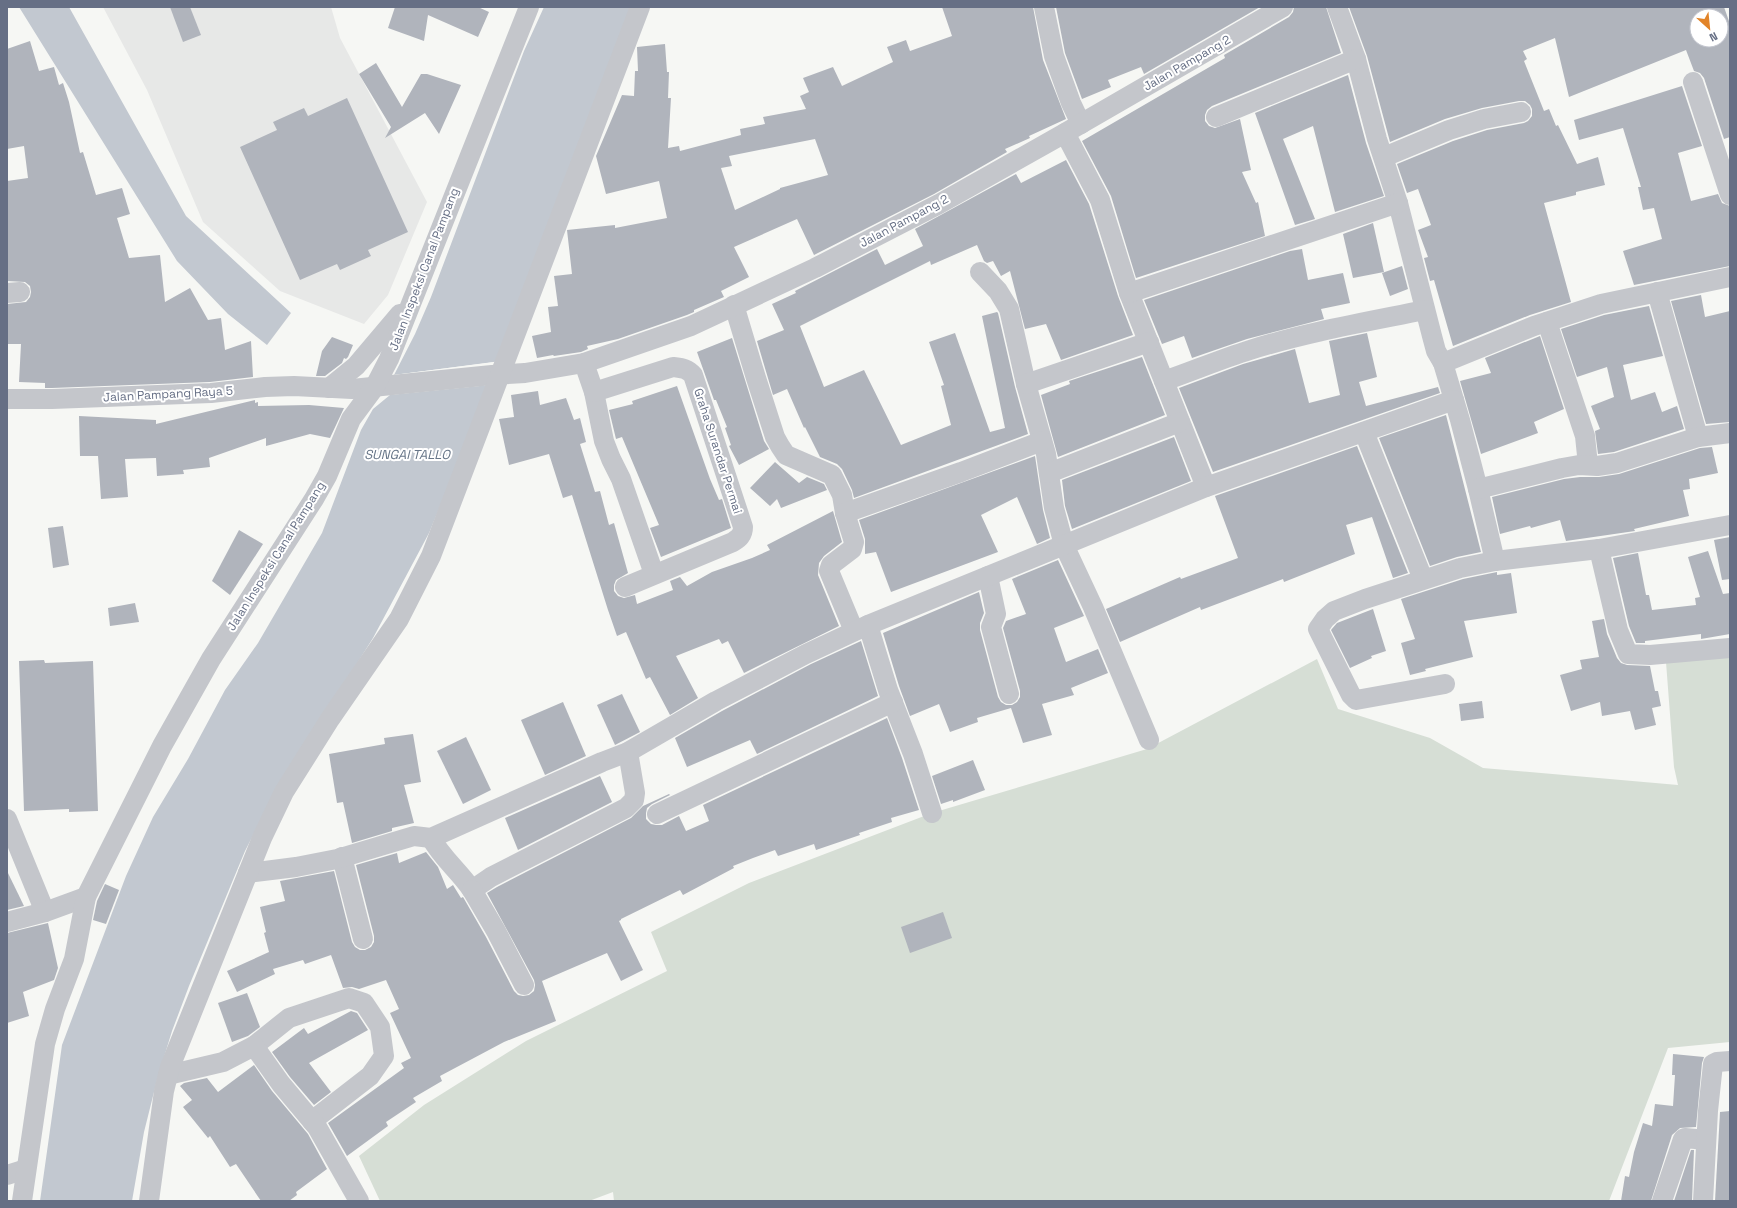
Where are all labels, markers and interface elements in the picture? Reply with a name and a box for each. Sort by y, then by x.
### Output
north arrow [1689,8,1729,48]
text: N [1707,29,1720,45]
street label: Jalan Pampang 2 [1140,31,1234,95]
street label: Jalan Inspeksi Canal Pampang [386,185,462,353]
street label: Jalan Pampang 2 [857,191,951,251]
street label: Jalan Pampang Raya 5 [103,383,233,405]
street label: Graha Surandar Permai [690,386,746,516]
water label: SUNGAI TALLO [364,446,451,463]
street label: Jalan Inspeksi Canal Pampang [223,478,329,634]

